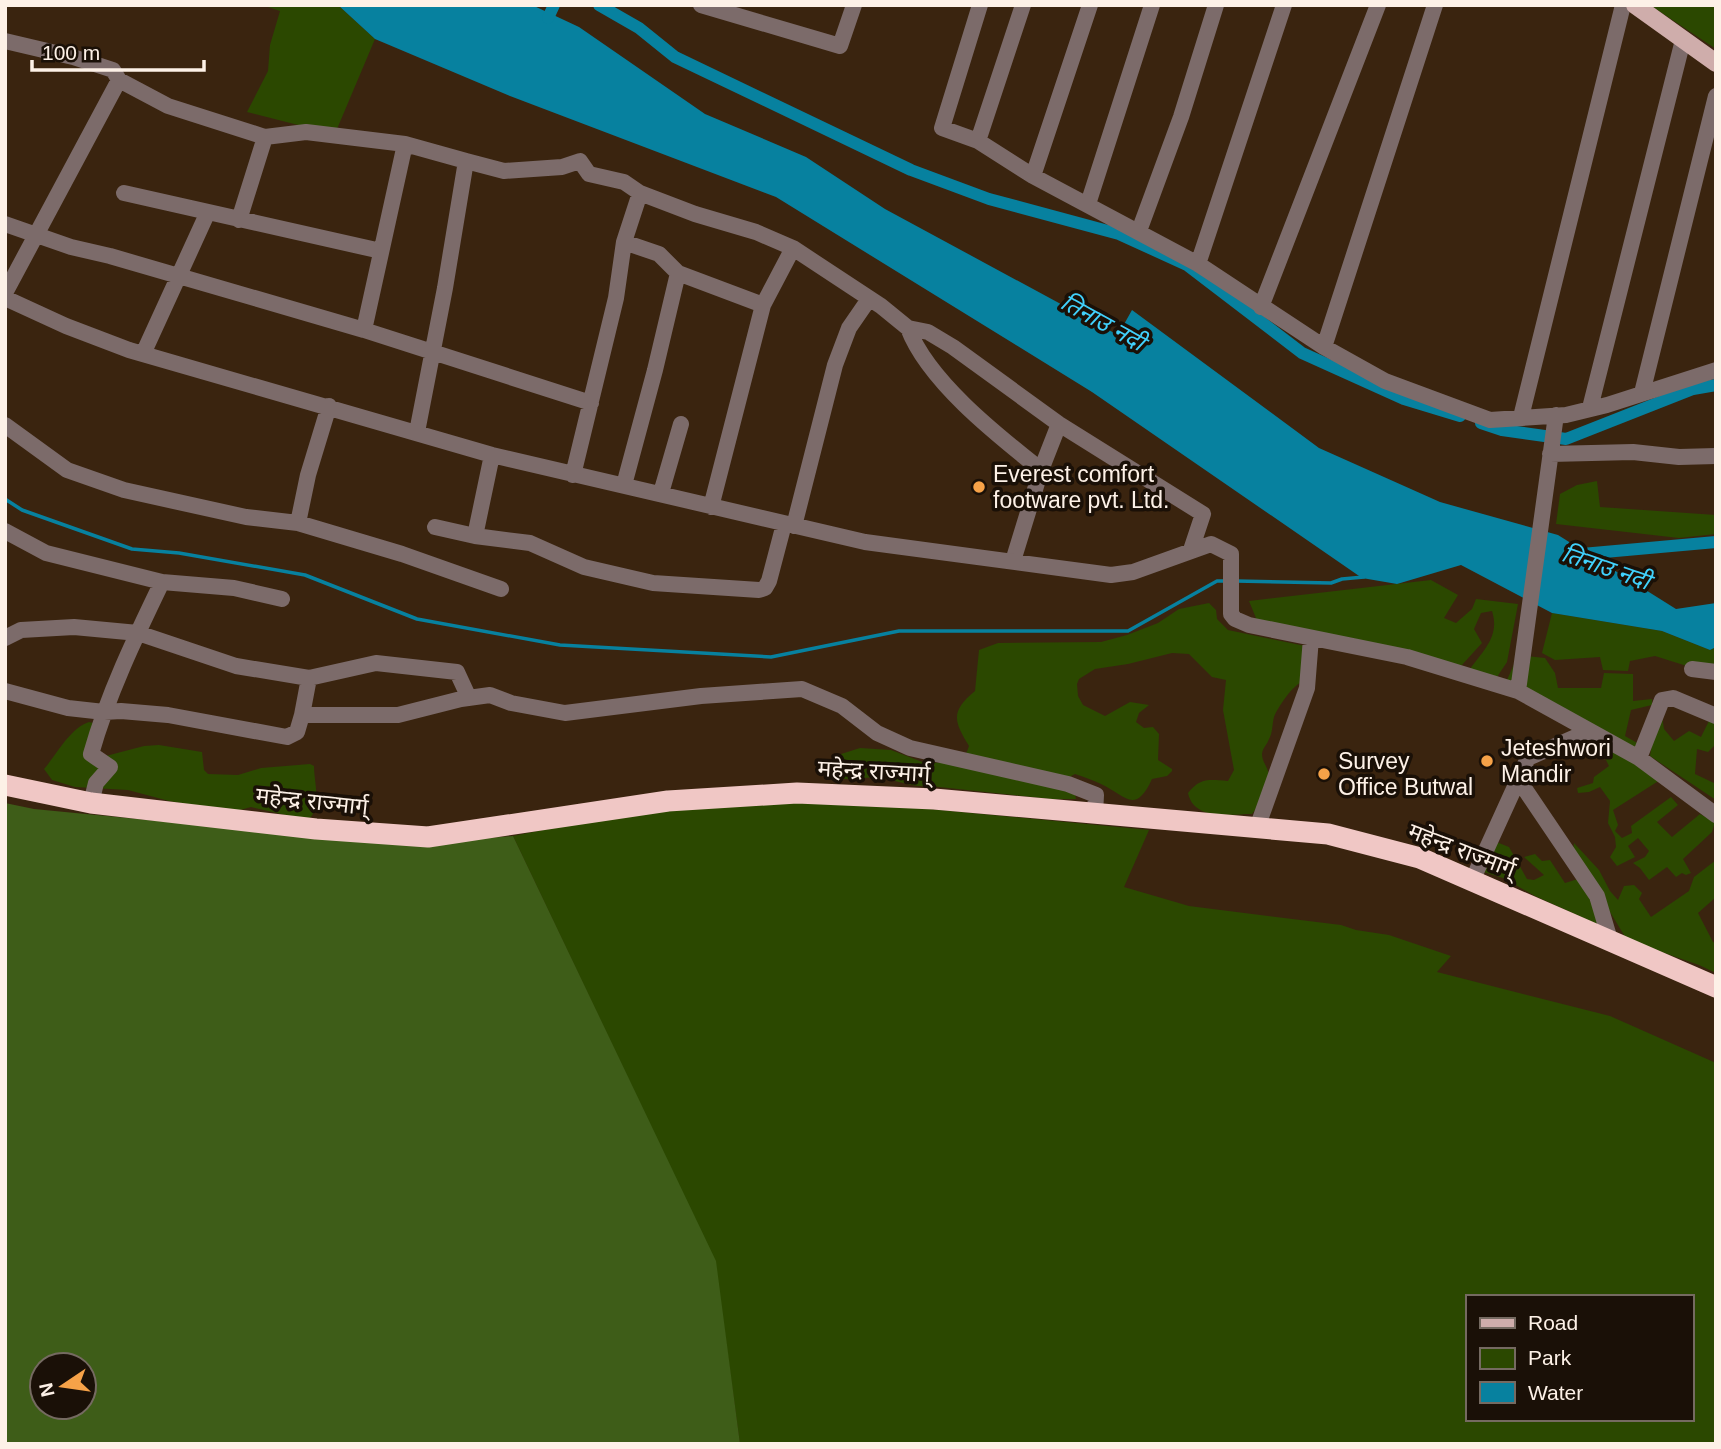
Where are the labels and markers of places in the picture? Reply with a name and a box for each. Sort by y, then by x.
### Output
place label: Everest comfort footware pvt. Ltd. [993,461,1169,513]
marker: Everest comfort footware pvt. Ltd. [971,479,987,495]
place label: Jeteshwori Mandir [1501,735,1611,787]
place label: Survey Office Butwal [1338,748,1473,800]
marker: Jeteshwori Mandir [1479,753,1495,769]
marker: Survey Office Butwal [1316,766,1332,782]

